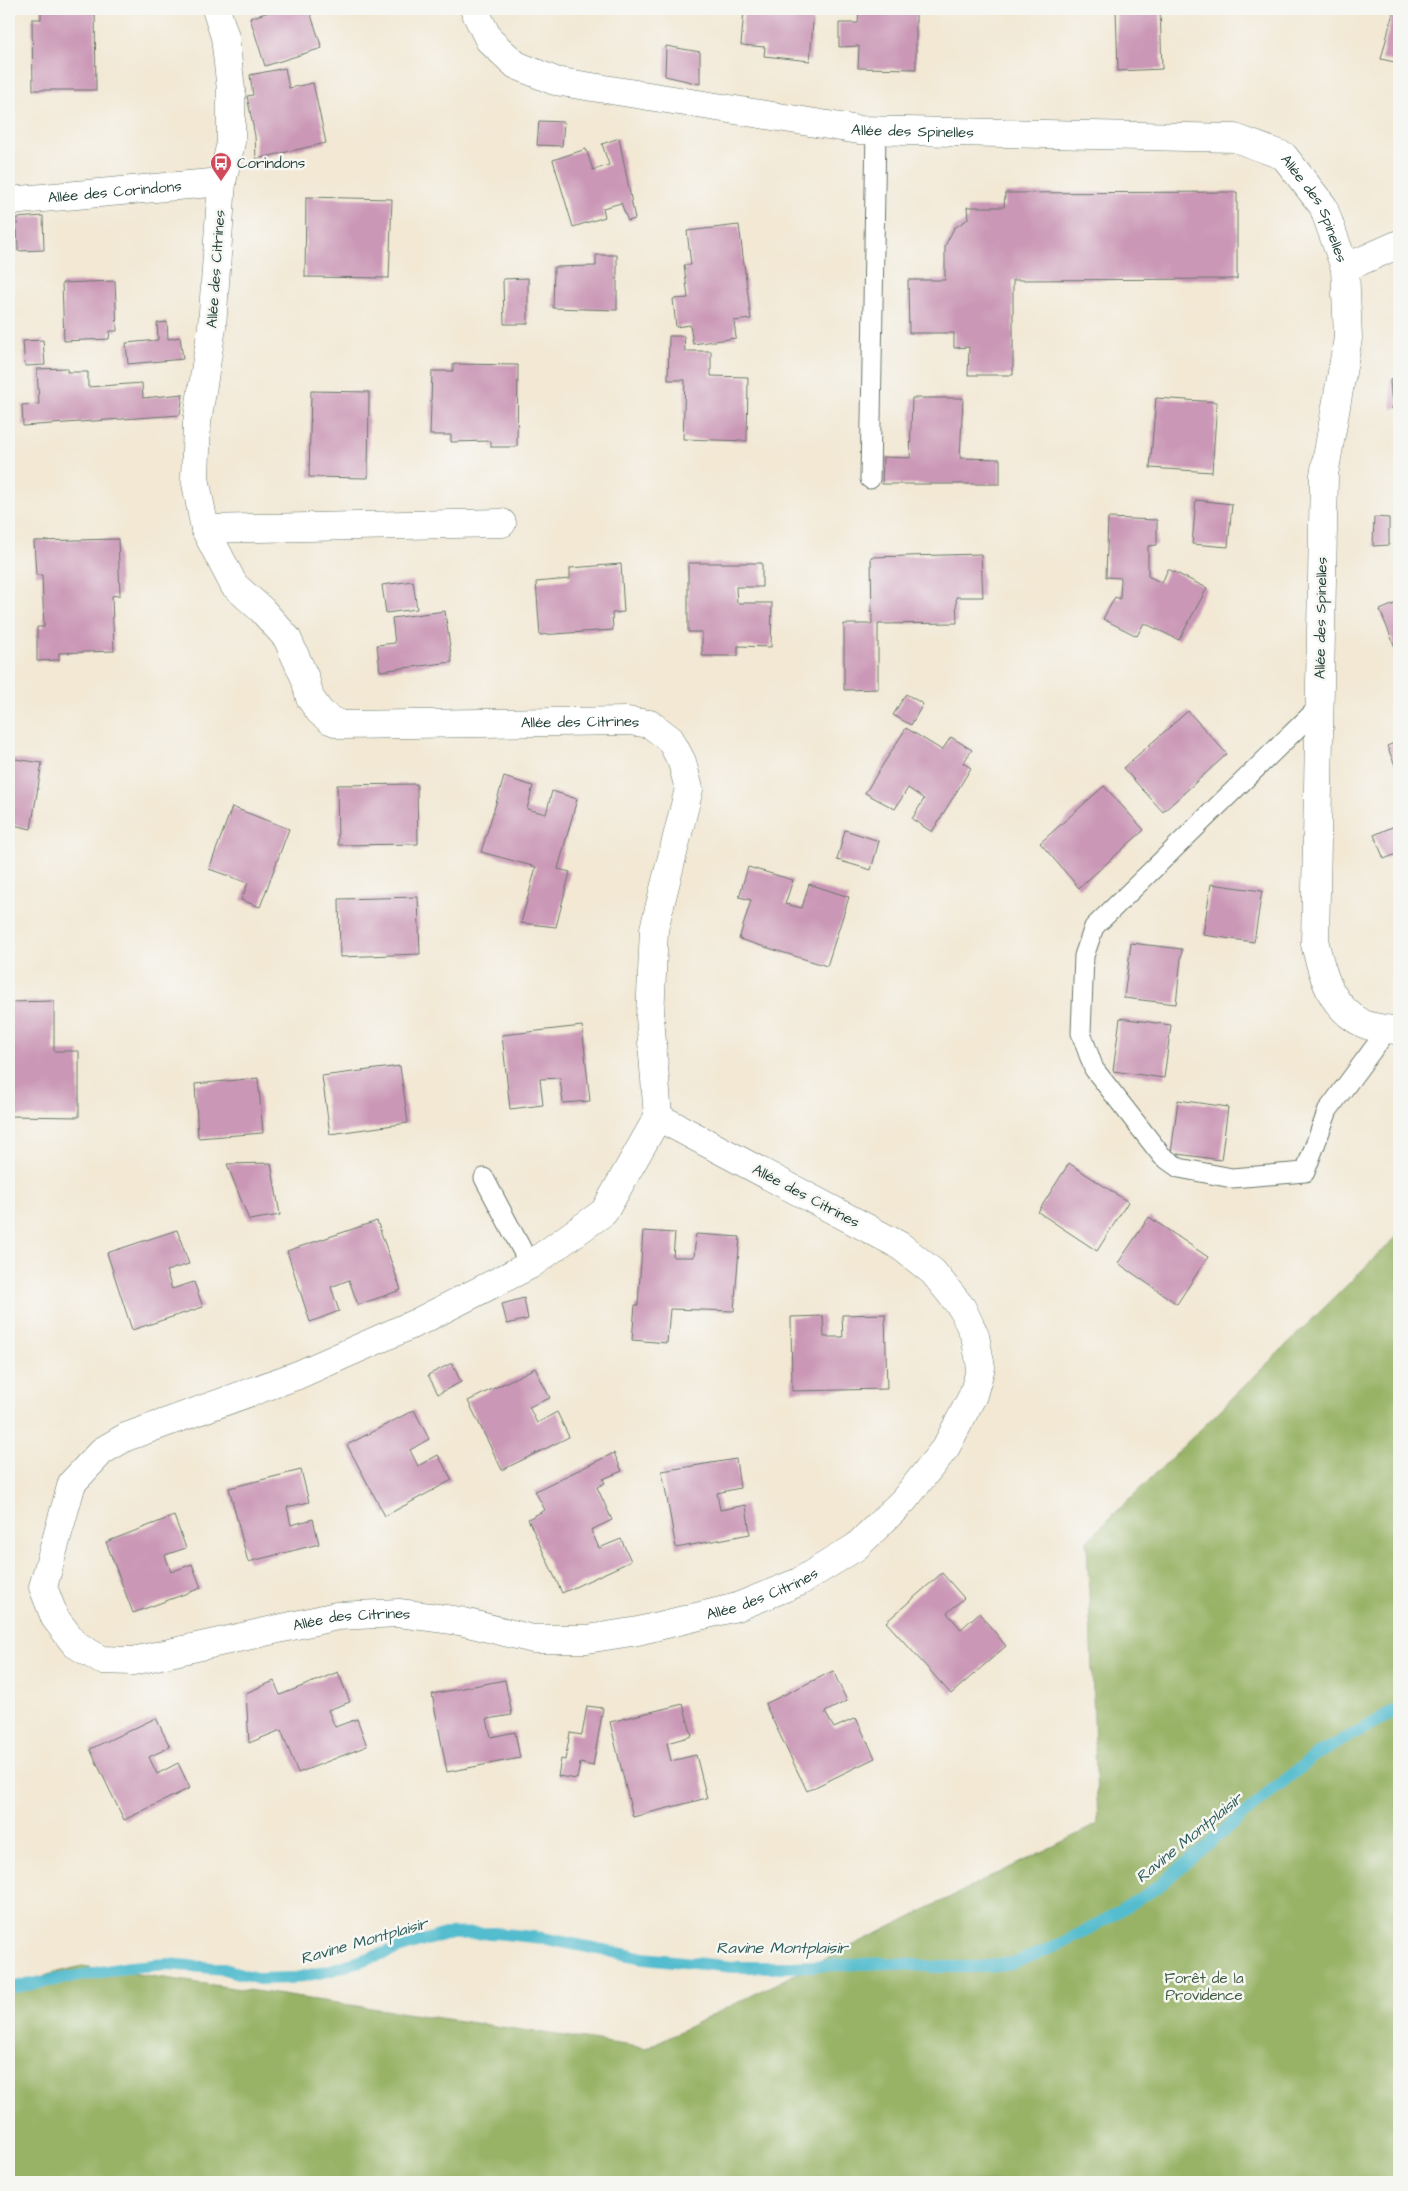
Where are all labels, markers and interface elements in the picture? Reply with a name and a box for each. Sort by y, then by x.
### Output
street label: Allée des Spinelles [850,118,974,143]
street label: Allée des Spinelles [1276,150,1353,266]
bus stop icon: Corindons [209,151,233,182]
place label: Corindons [237,153,306,174]
street label: Allée des Corindons [47,175,183,208]
street label: Allée des Citrines [201,209,231,329]
street label: Allée des Spinelles [1309,556,1333,679]
street label: Allée des Citrines [521,710,641,733]
street label: Allée des Citrines [749,1159,864,1233]
street label: Allée des Citrines [704,1562,822,1625]
street label: Allée des Citrines [291,1602,412,1636]
water label: Ravine Montplaisir [1131,1787,1249,1888]
water label: Ravine Montplaisir [298,1912,432,1970]
water label: Ravine Montplaisir [716,1937,850,1959]
park label: Forêt de la Providence [1164,1968,1244,2006]

